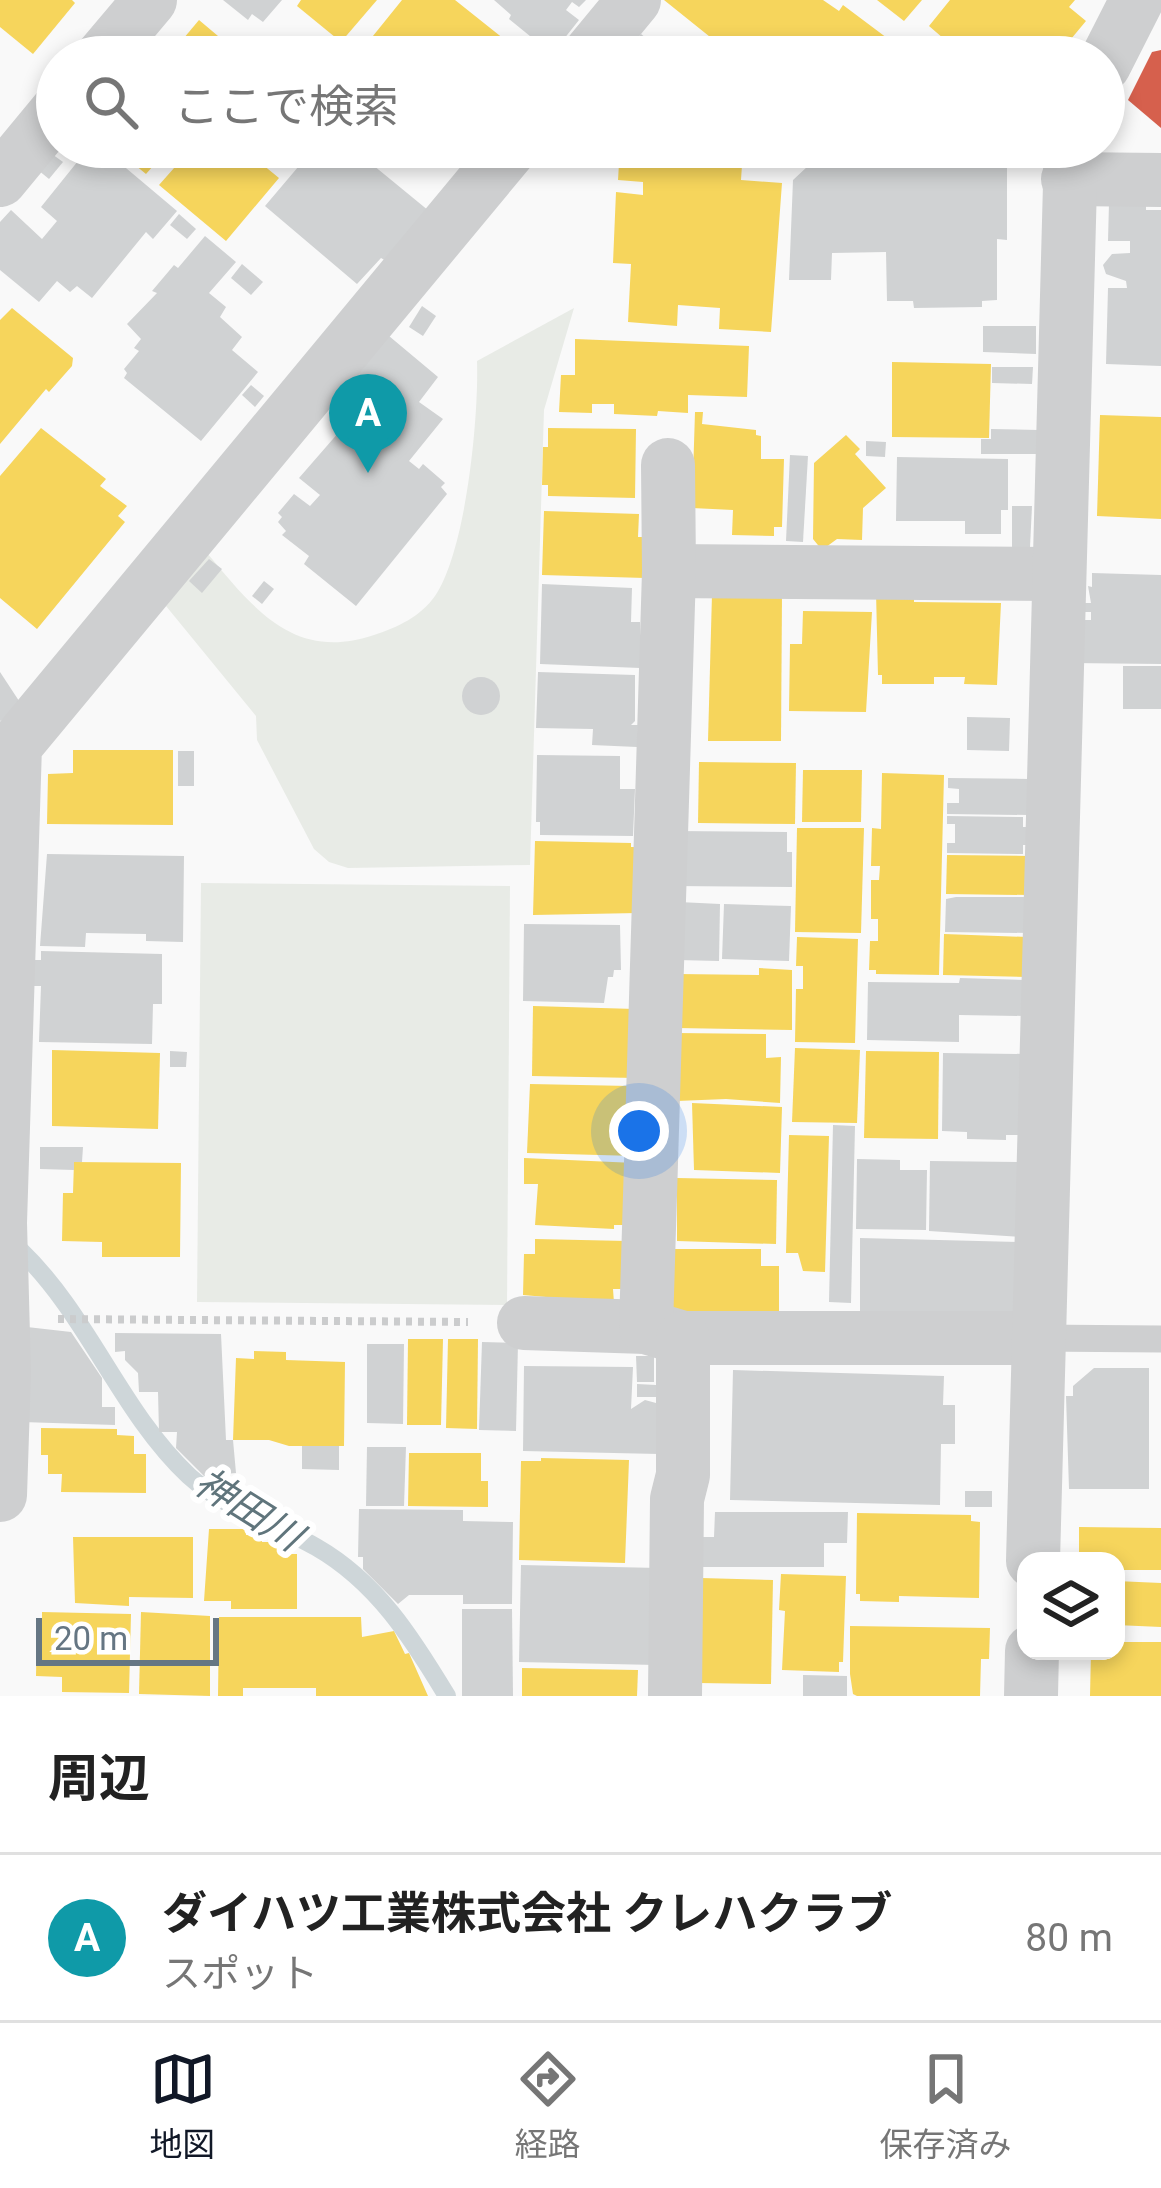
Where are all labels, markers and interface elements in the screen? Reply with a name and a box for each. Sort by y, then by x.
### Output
search box [36,36,1125,168]
icon: search [78,69,144,135]
text: ここで検索 [174,80,399,133]
pin: A [329,374,407,473]
your location [609,1101,669,1161]
water label: 神田川 [187,1459,314,1562]
map controls [1017,1552,1125,1660]
button: layers [1017,1552,1125,1660]
scale bar [36,1612,219,1665]
text: 20 m [54,1619,128,1658]
text: 周辺 [48,1749,150,1808]
text: ダイハツ工業株式会社 クレハクラブ [162,1887,892,1940]
text: A [74,1915,100,1961]
text: 80 m [1025,1915,1113,1961]
text: スポット [162,1951,318,1997]
tab: 地図 [150,2046,216,2166]
tab: 経路 [515,2046,581,2166]
tab: 保存済み [880,2046,1012,2166]

